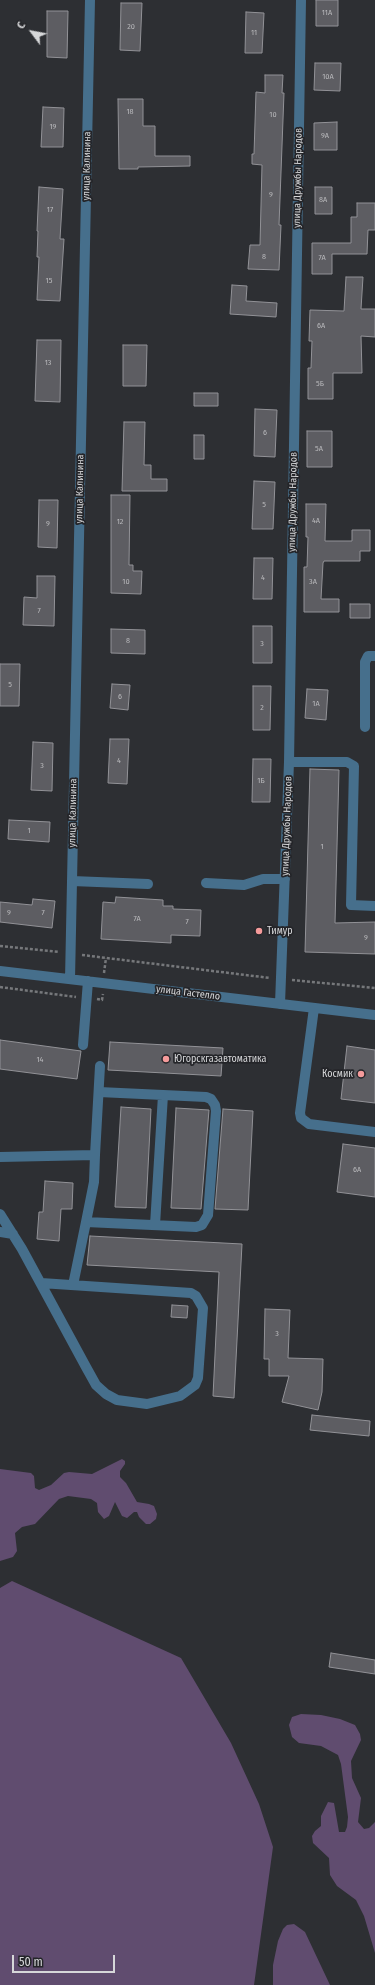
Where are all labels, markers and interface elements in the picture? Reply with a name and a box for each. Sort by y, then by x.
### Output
house number: 11А [322,8,332,18]
north arrow [12,12,52,52]
text: С [14,19,28,31]
house number: 20 [127,22,135,32]
house number: 11 [251,28,257,38]
house number: 10А [322,72,334,82]
house number: 18 [126,107,134,117]
house number: 10 [269,110,277,120]
house number: 19 [49,122,57,132]
street label: улица Дружбы Народов [291,128,305,228]
street label: улица Калинина [80,131,94,201]
house number: 9А [321,131,329,141]
house number: 9 [269,190,273,200]
house number: 8А [319,195,327,205]
house number: 17 [47,205,53,215]
house number: 8 [262,252,266,262]
house number: 7А [318,253,326,263]
house number: 15 [46,276,52,286]
house number: 6А [317,321,325,331]
house number: 13 [45,358,51,368]
house number: 5Б [316,379,324,389]
house number: 6 [263,428,267,438]
house number: 5А [315,444,323,454]
street label: улица Дружбы Народов [286,452,300,552]
street label: улица Калинина [73,454,87,524]
house number: 5 [262,500,266,510]
house number: 4А [312,516,320,526]
house number: 12 [117,517,123,527]
house number: 9 [46,519,50,529]
house number: 4 [261,573,265,583]
house number: 10 [122,577,130,587]
house number: 3А [309,577,317,587]
house number: 7 [37,606,41,616]
house number: 8 [126,636,130,646]
house number: 3 [260,639,264,649]
house number: 5 [8,680,12,690]
house number: 6 [118,692,122,702]
house number: 1А [312,699,320,709]
house number: 2 [260,703,264,713]
house number: 4 [117,756,121,766]
house number: 3 [40,761,44,771]
house number: 1Б [257,776,265,786]
street label: улица Дружбы Народов [279,776,295,876]
street label: улица Калинина [66,778,80,848]
house number: 1 [27,826,31,836]
house number: 1 [320,842,324,852]
house number: 9 [7,908,11,918]
house number: 7 [41,908,45,918]
house number: 7А [133,914,141,924]
house number: 7 [185,917,189,927]
place label: Тимур [267,925,293,937]
marker: Тимур [254,926,264,936]
house number: 9 [364,933,368,943]
street label: улица Гастелло [155,983,221,1003]
place label: Югорскгазавтоматика [174,1053,267,1065]
marker: Югорскгазавтоматика [161,1054,171,1064]
house number: 14 [37,1055,43,1065]
place label: Космик [322,1068,353,1080]
marker: Космик [356,1069,366,1079]
house number: 6А [353,1165,361,1175]
house number: 3 [275,1329,279,1339]
scale bar [14,1947,117,1973]
text: 50 m [19,1955,43,1969]

